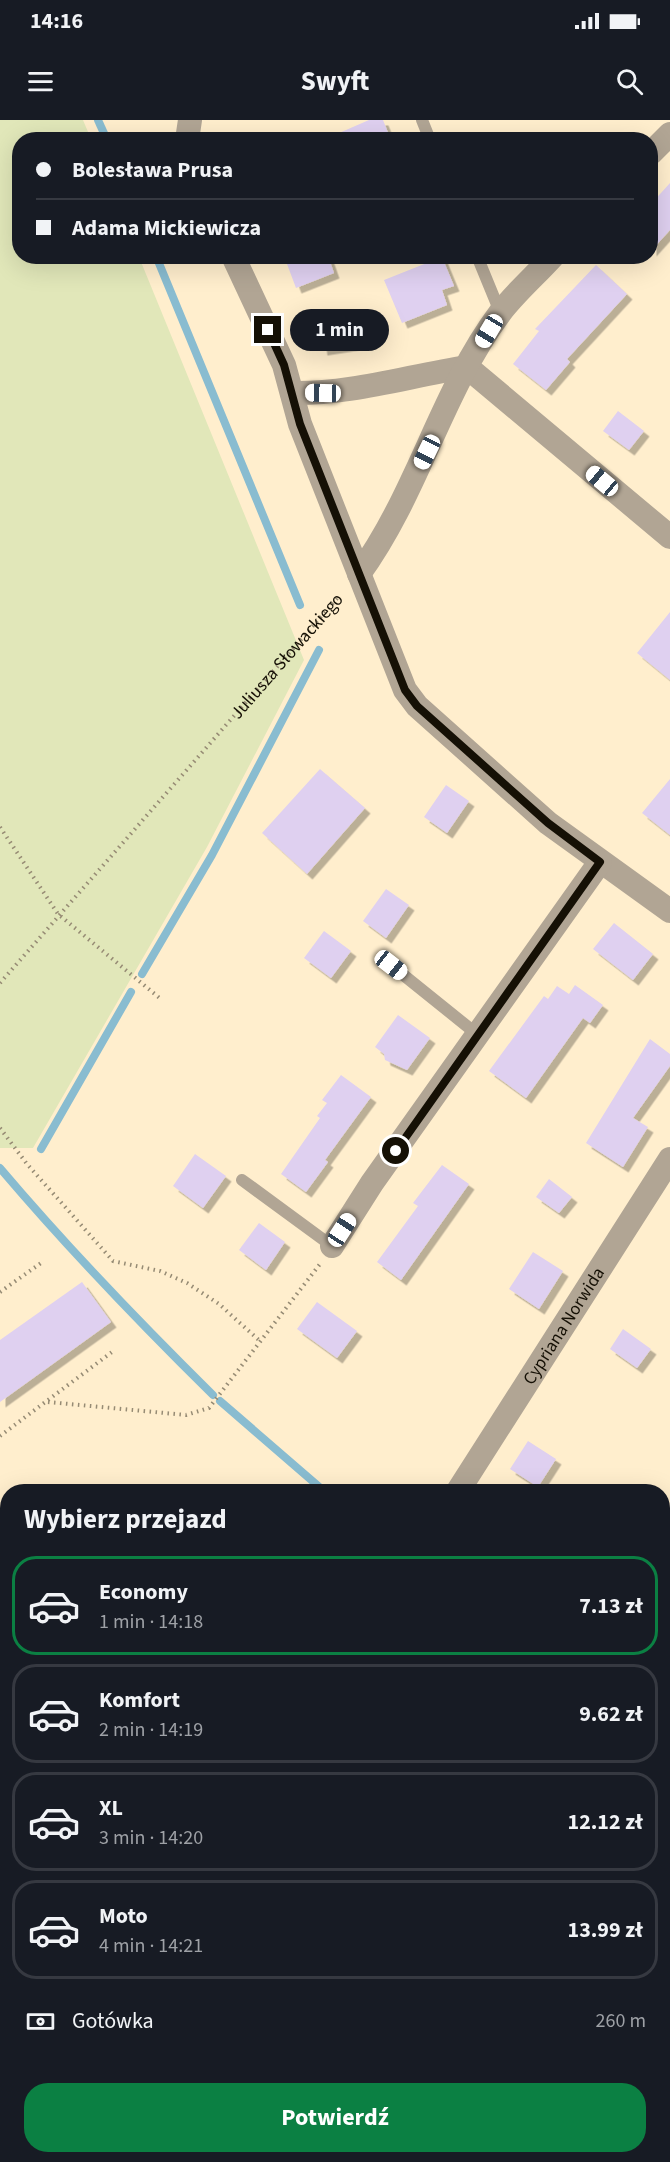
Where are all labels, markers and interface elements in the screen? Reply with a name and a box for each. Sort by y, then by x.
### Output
text: 14:16 [30,5,83,37]
text: Swyft [301,62,369,101]
icon: menu [24,65,57,98]
icon: search [613,65,646,98]
text: Bolesława Prusa [72,154,233,186]
text: Adama Mickiewicza [72,212,261,244]
callout: 1 min [289,309,388,351]
car [472,311,506,351]
route end [254,316,281,343]
text: 1 min [315,316,364,344]
car [305,384,341,402]
car [411,432,443,472]
car [582,463,622,499]
street label: Juliusza Słowackiego [224,587,349,724]
car [371,947,411,983]
route start [382,1137,409,1164]
car [325,1210,359,1250]
street label: Cypriana Norwida [517,1262,610,1390]
text: Wybierz przejazd [24,1500,227,1539]
text: Economy [99,1576,188,1608]
icon: car [27,1579,81,1633]
text: 7.13 zł [579,1590,643,1622]
text: 1 min · 14:18 [99,1608,203,1636]
text: Komfort [99,1684,180,1716]
icon: car [27,1687,81,1741]
text: 9.62 zł [579,1698,643,1730]
text: 2 min · 14:19 [99,1716,203,1744]
text: XL [99,1792,123,1824]
icon: car [27,1795,81,1849]
text: 12.12 zł [568,1806,643,1838]
text: 3 min · 14:20 [99,1824,203,1852]
text: Moto [99,1900,148,1932]
icon: car [27,1903,81,1957]
text: 13.99 zł [568,1914,643,1946]
text: 4 min · 14:21 [99,1932,203,1960]
icon: cash [24,2005,57,2038]
text: Gotówka [72,2005,154,2037]
text: 260 m [596,2007,646,2035]
button: Potwierdź [24,2083,646,2152]

